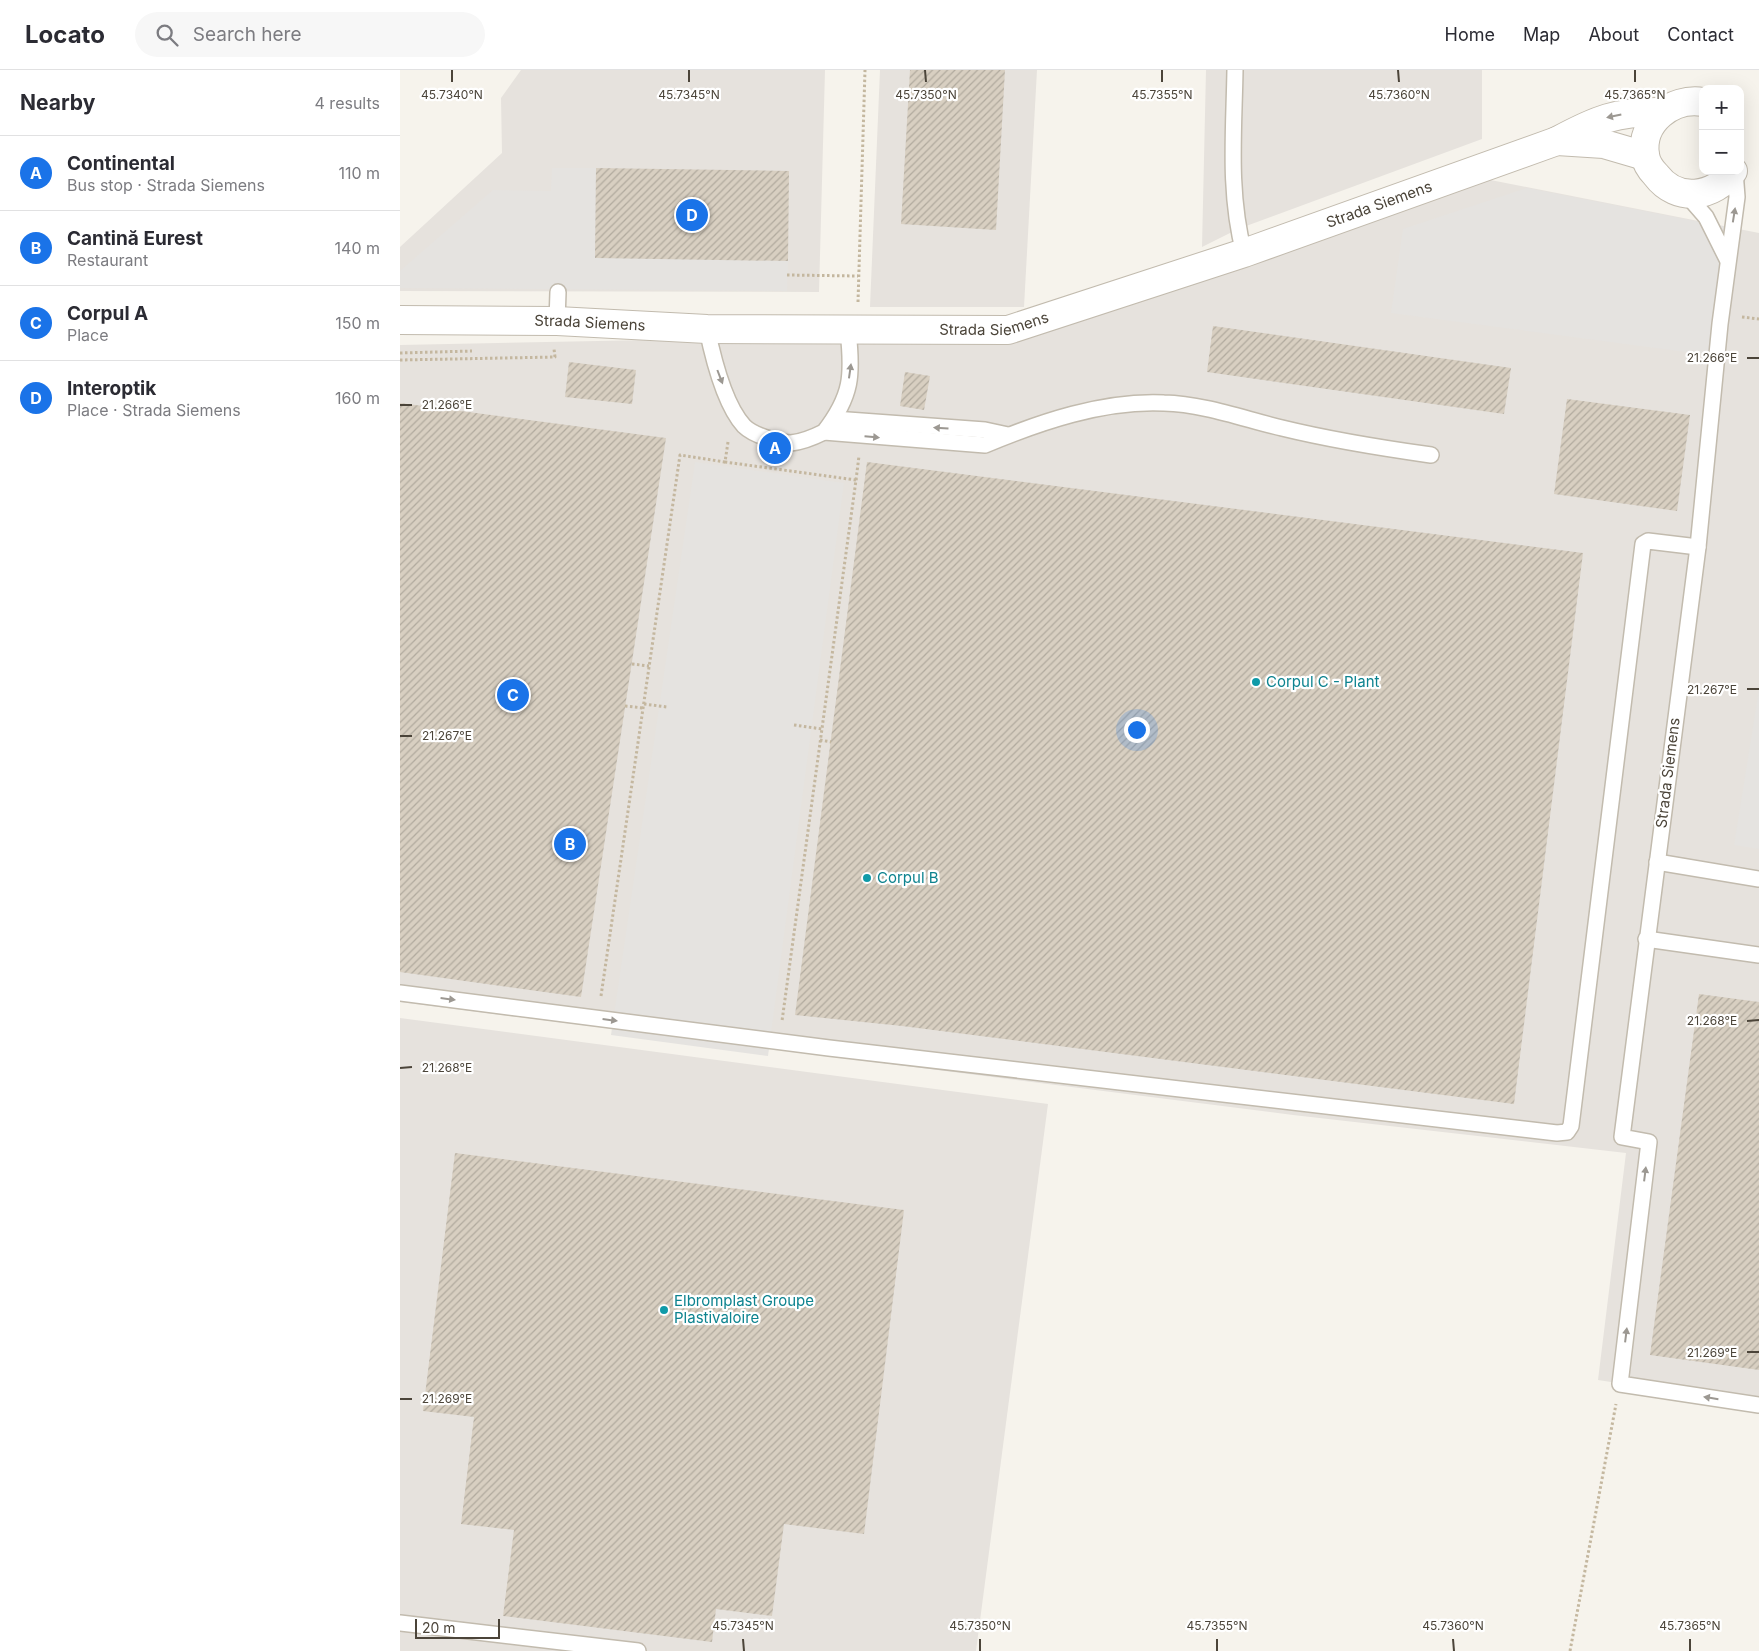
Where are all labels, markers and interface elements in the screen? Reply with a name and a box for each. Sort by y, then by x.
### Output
search box [135,12,485,57]
text: Locato [25,20,105,49]
icon: search [153,21,181,49]
text: Search here [193,23,301,46]
text: Home [1445,24,1495,45]
text: Map [1523,24,1560,45]
text: About [1588,24,1639,45]
text: Contact [1667,24,1734,45]
map controls [1699,85,1744,175]
button: + [1699,85,1744,130]
text: 45.7340°N [421,87,483,102]
text: 45.7345°N [658,87,720,102]
text: 45.7350°N [895,87,957,102]
text: 45.7355°N [1131,87,1193,102]
text: 45.7360°N [1368,87,1430,102]
text: 45.7365°N [1604,87,1666,102]
text: Nearby [20,90,95,115]
text: 4 results [315,93,380,113]
one-way arrow [1605,113,1621,121]
button: − [1699,130,1744,175]
text: Continental [67,152,175,175]
text: A [30,163,42,183]
text: 110 m [338,163,380,183]
text: Bus stop · Strada Siemens [67,175,265,195]
street label: Strada Siemens [1323,176,1435,232]
pin: D [676,196,708,234]
one-way arrow [1730,207,1738,223]
text: Cantină Eurest [67,227,203,250]
text: B [31,238,41,258]
text: 140 m [335,238,380,258]
text: Restaurant [67,250,148,270]
text: Corpul A [67,302,148,325]
street label: Strada Siemens [939,307,1051,339]
street label: Strada Siemens [534,311,646,335]
text: C [30,313,42,333]
text: 150 m [335,313,380,333]
text: Place [67,325,109,345]
text: 21.266°E [1687,350,1737,365]
one-way arrow [847,363,855,379]
one-way arrow [716,369,724,384]
text: Interoptik [67,377,156,400]
text: D [30,388,42,408]
text: 160 m [335,388,380,408]
text: 21.266°E [422,397,472,412]
text: Place · Strada Siemens [67,400,241,420]
one-way arrow [933,423,949,431]
pin: A [759,429,791,467]
one-way arrow [865,433,881,441]
place label: Corpul C - Plant [1266,672,1380,691]
pin: C [497,676,529,714]
marker: Corpul C - Plant [1250,676,1262,688]
text: 21.267°E [1687,682,1737,697]
your location [1124,717,1150,743]
street label: Strada Siemens [1651,717,1684,829]
text: 21.267°E [422,728,472,743]
pin: B [554,825,586,863]
place label: Corpul B [877,868,939,887]
marker: Corpul B [861,872,873,884]
one-way arrow [441,995,457,1003]
text: 21.268°E [1687,1013,1737,1028]
one-way arrow [602,1016,618,1024]
text: 21.268°E [422,1060,472,1075]
one-way arrow [1641,1166,1649,1182]
place label: Elbromplast Groupe Plastivaloire [674,1291,814,1327]
marker: Elbromplast Groupe Plastivaloire [658,1304,670,1316]
one-way arrow [1622,1327,1630,1343]
text: 21.269°E [1687,1345,1737,1360]
text: 21.269°E [422,1391,472,1406]
one-way arrow [1702,1393,1718,1401]
scale bar [415,1616,500,1639]
text: 45.7345°N [712,1618,774,1633]
text: 45.7350°N [949,1618,1011,1633]
text: 45.7355°N [1186,1618,1248,1633]
text: 45.7360°N [1422,1618,1484,1633]
text: 45.7365°N [1659,1618,1721,1633]
text: 20 m [422,1619,456,1636]

